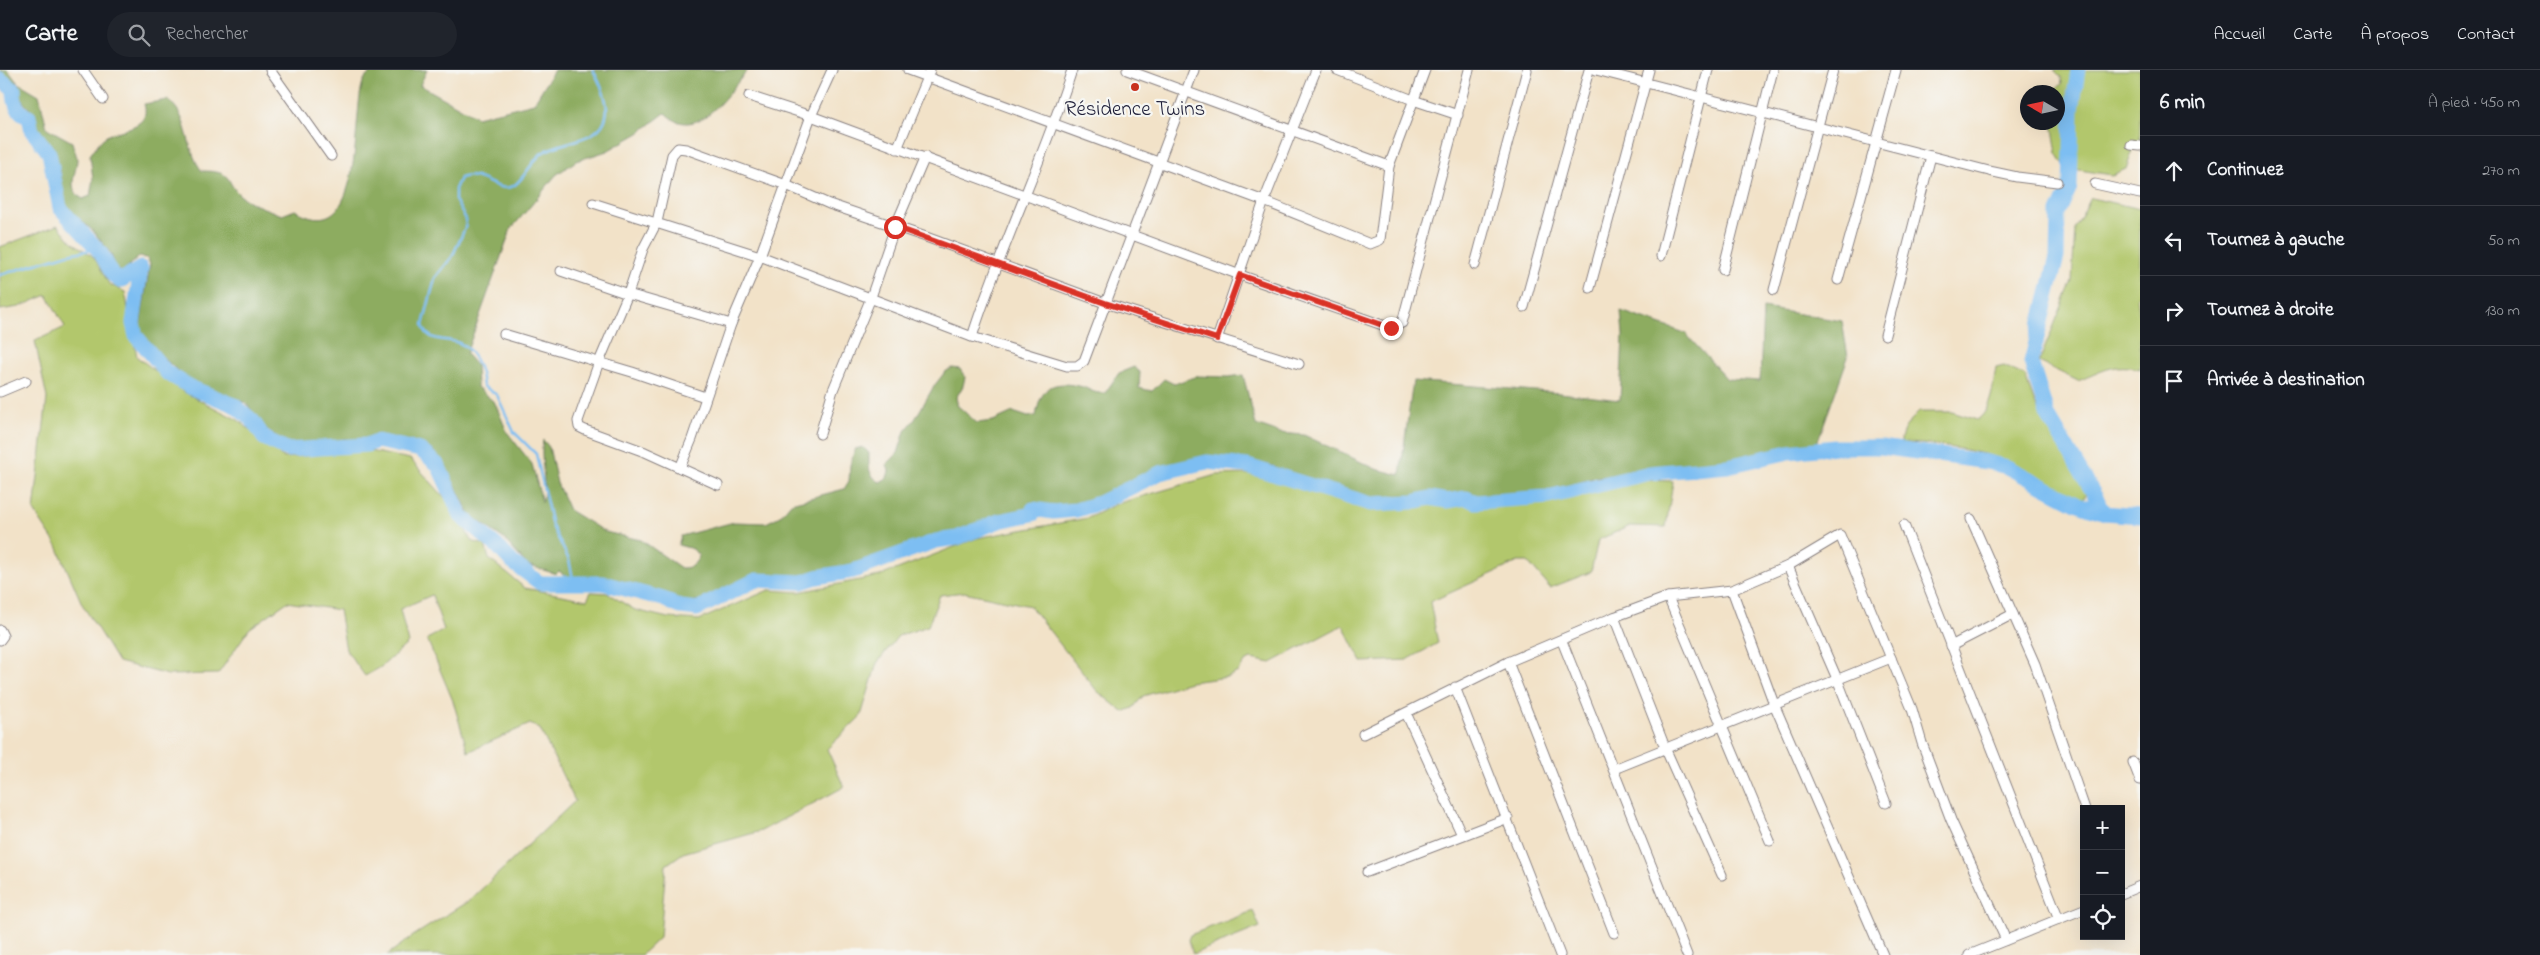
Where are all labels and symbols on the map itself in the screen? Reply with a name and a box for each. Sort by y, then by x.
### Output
marker: Résidence Twins [1129,81,1141,93]
north arrow [2020,85,2065,130]
place label: Résidence Twins [1065,95,1205,125]
route start [884,216,907,239]
route end [1380,317,1403,340]

